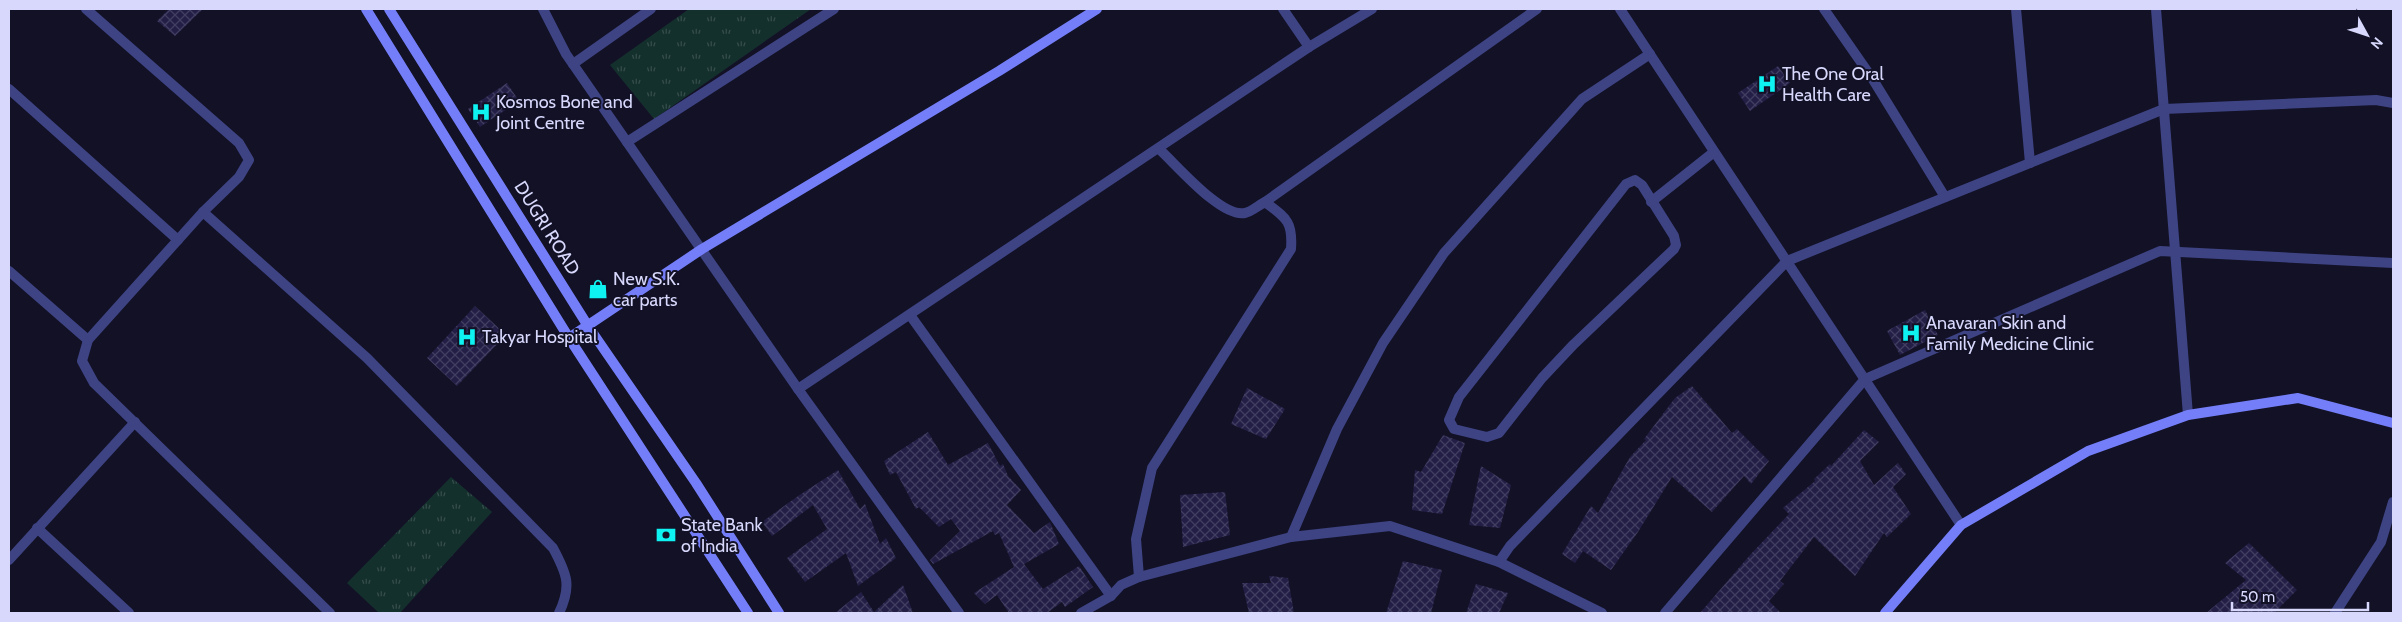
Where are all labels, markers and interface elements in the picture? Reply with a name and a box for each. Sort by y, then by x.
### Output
north arrow [2342,10,2392,60]
text: N [2367,34,2387,53]
place label: The One Oral Health Care [1782,63,1885,106]
hospital icon: The One Oral Health Care [1756,73,1778,95]
place label: Kosmos Bone and Joint Centre [495,91,633,134]
hospital icon: Kosmos Bone and Joint Centre [470,101,492,123]
street label: DUGRI ROAD [509,177,585,279]
place label: New S.K. car parts [613,268,680,311]
shop icon: New S.K. car parts [587,278,609,300]
place label: Anavaran Skin and Family Medicine Clinic [1926,312,2094,355]
hospital icon: Anavaran Skin and Family Medicine Clinic [1900,322,1922,344]
hospital icon: Takyar Hospital [456,326,478,348]
place label: Takyar Hospital [482,326,598,348]
place label: State Bank of India [681,514,763,557]
bank icon: State Bank of India [655,524,677,546]
scale bar [2232,580,2368,612]
text: 50 m [2240,588,2275,606]

